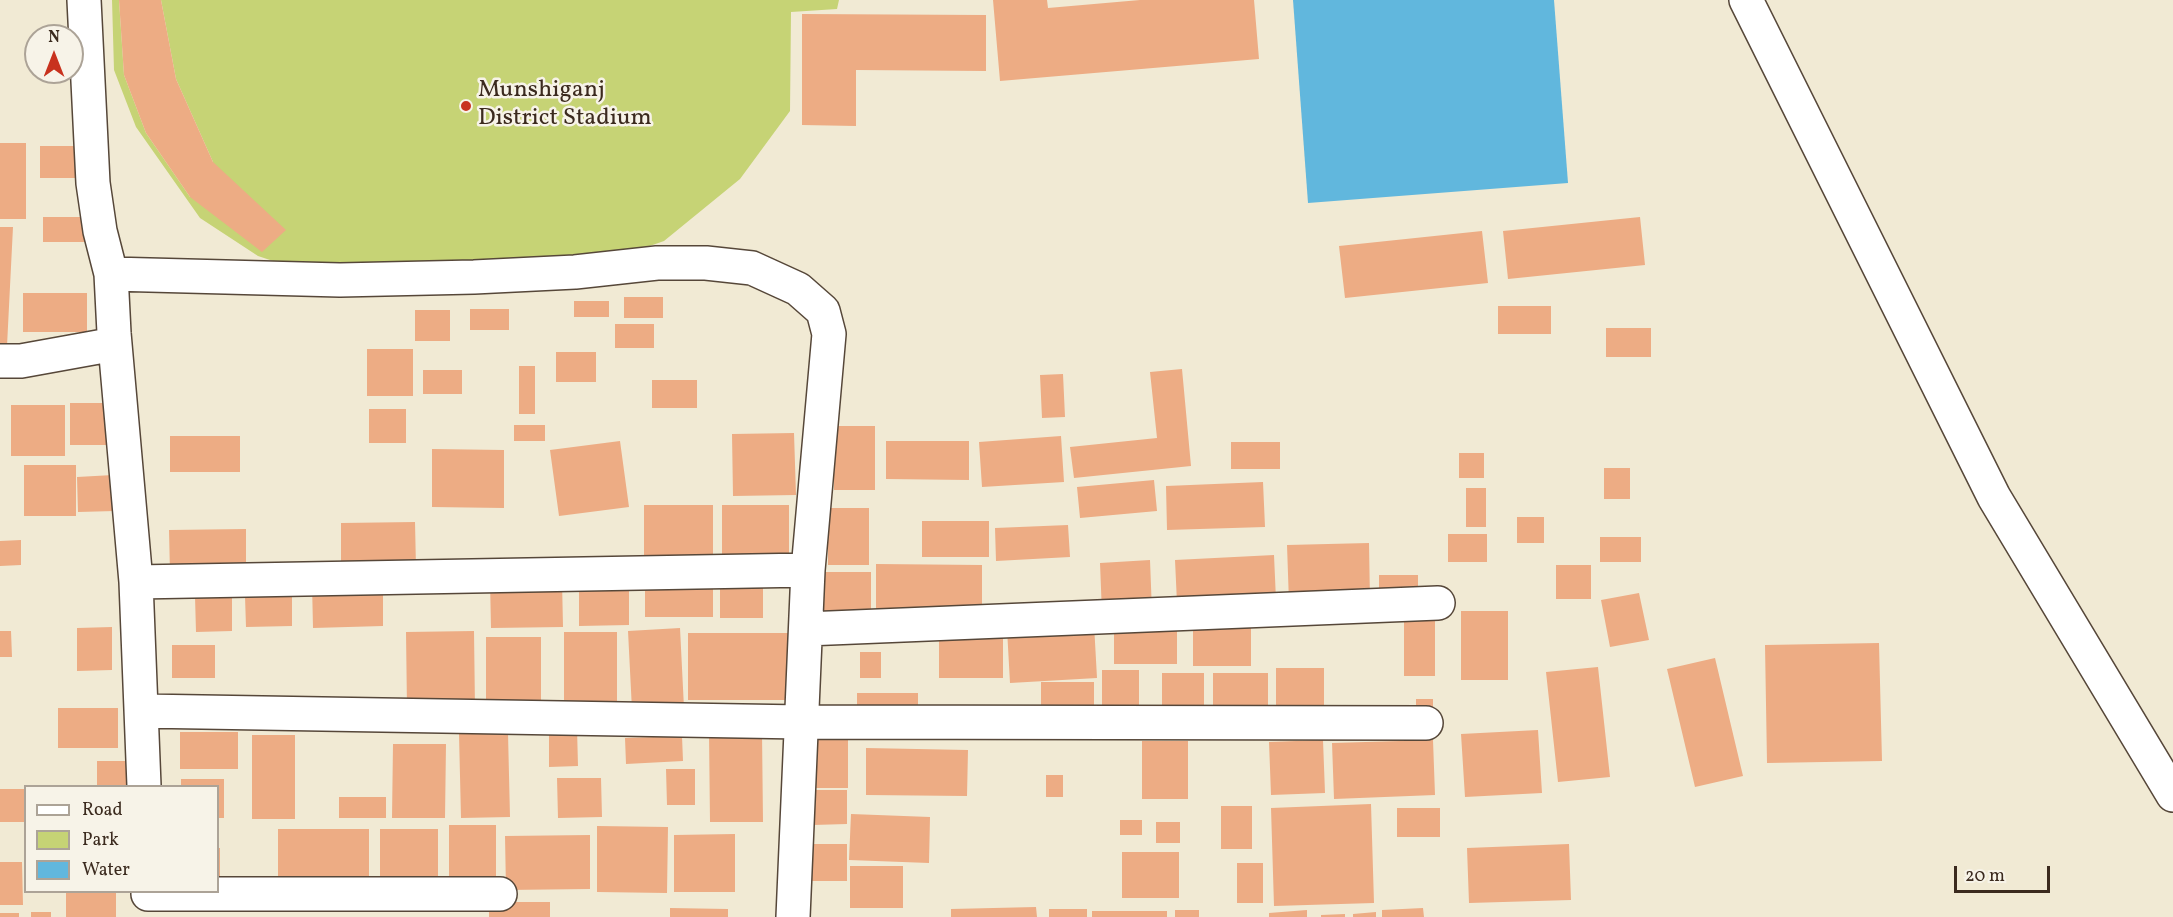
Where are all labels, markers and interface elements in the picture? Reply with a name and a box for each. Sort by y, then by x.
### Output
north arrow [24,24,84,84]
text: N [48,27,60,49]
place label: Munshiganj District Stadium [478,78,652,134]
marker: Munshiganj District Stadium [459,99,473,113]
legend [24,785,219,893]
text: Road [82,798,123,823]
text: Park [82,828,119,853]
scale bar [1957,854,2053,892]
text: Water [82,858,130,883]
text: 20 m [1965,864,2005,889]

